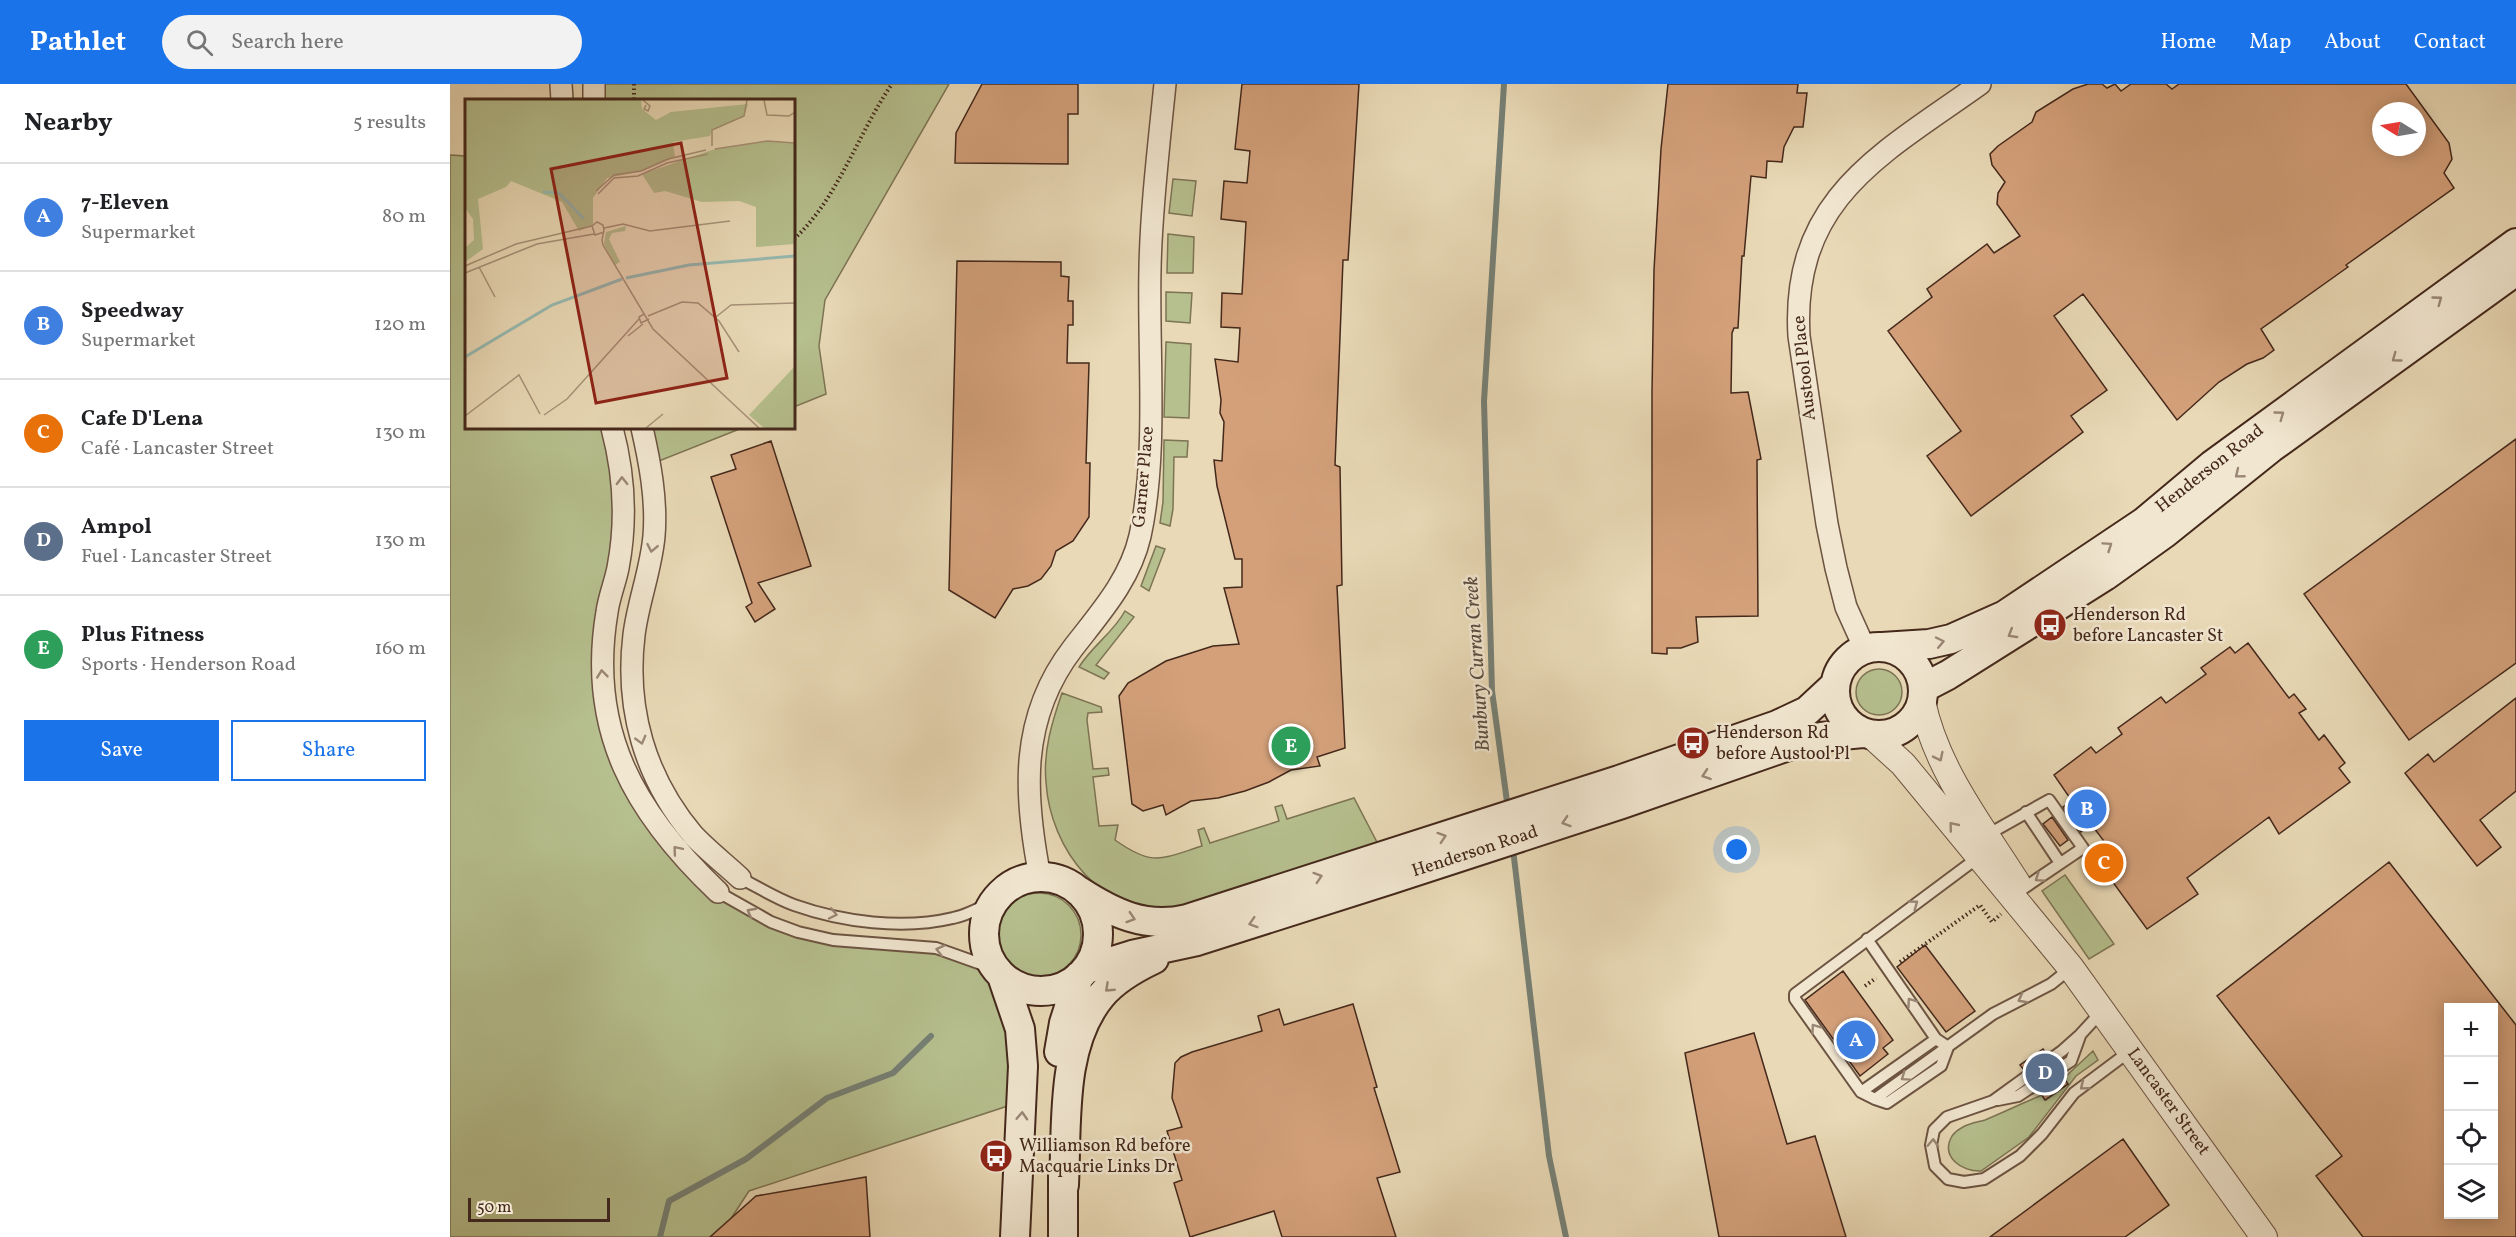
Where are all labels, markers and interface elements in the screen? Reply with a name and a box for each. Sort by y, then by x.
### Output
search box [162,15,582,69]
text: Pathlet [30,23,126,62]
icon: search [183,26,216,59]
text: Search here [231,27,344,58]
text: Home [2161,28,2216,57]
text: Map [2249,28,2291,57]
text: About [2324,28,2381,57]
text: Contact [2414,28,2486,57]
inset map [465,99,795,429]
north arrow [2372,102,2426,156]
text: Nearby [24,105,113,141]
text: 5 results [353,109,426,137]
text: 7-Eleven [81,188,169,219]
text: A [36,203,51,231]
text: 80 m [382,203,426,231]
text: Supermarket [81,219,196,247]
text: Speedway [81,296,184,327]
one-way arrow [2431,296,2442,307]
text: B [37,311,50,339]
text: 120 m [374,311,426,339]
street label: Austool Place [1787,314,1823,422]
text: Supermarket [81,327,196,355]
one-way arrow [2391,351,2402,362]
text: Cafe D'Lena [81,404,203,435]
one-way arrow [2274,411,2285,422]
text: C [37,419,50,447]
text: 130 m [375,419,426,447]
street label: Henderson Road [2151,419,2269,519]
street label: Garner Place [1127,425,1161,529]
text: Café · Lancaster Street [81,435,274,463]
one-way arrow [2235,466,2246,477]
one-way arrow [616,477,629,486]
text: Ampol [81,512,152,543]
text: D [36,527,51,555]
text: 130 m [375,527,426,555]
one-way arrow [646,542,659,552]
one-way arrow [2102,542,2113,553]
text: Fuel · Lancaster Street [81,543,272,571]
water label: Bunbury Curran Creek [1458,575,1498,753]
place label: Henderson Rd before Lancaster St [2073,603,2223,649]
bus stop icon: Henderson Rd before Lancaster St [2032,607,2068,643]
text: Plus Fitness [81,620,205,651]
one-way arrow [2008,627,2018,639]
text: E [37,635,50,663]
text: 160 m [374,635,426,663]
one-way arrow [1935,636,1945,649]
text: Sports · Henderson Road [81,651,296,679]
one-way arrow [596,670,609,679]
button: Save [24,720,219,781]
button: Share [231,720,426,781]
place label: Henderson Rd before Austool Pl [1716,721,1850,767]
pin: E [1272,724,1310,768]
bus stop icon: Henderson Rd before Austool Pl [1675,725,1711,761]
one-way arrow [634,734,646,745]
one-way arrow [1932,751,1944,762]
one-way arrow [1701,767,1712,780]
pin: B [2068,786,2106,832]
one-way arrow [1562,815,1572,827]
street label: Henderson Road [1409,820,1541,884]
one-way arrow [1950,822,1961,833]
one-way arrow [1436,832,1447,845]
your location [1722,835,1751,864]
pin: C [2084,840,2124,886]
one-way arrow [673,846,684,857]
one-way arrow [2035,870,2045,882]
one-way arrow [1312,872,1323,884]
one-way arrow [1908,900,1919,911]
one-way arrow [828,907,838,920]
one-way arrow [747,908,757,919]
one-way arrow [1125,911,1136,923]
one-way arrow [1248,916,1259,928]
one-way arrow [935,945,945,958]
one-way arrow [1106,981,1116,992]
one-way arrow [2017,992,2028,1003]
one-way arrow [1907,998,1918,1009]
map controls [2444,1003,2498,1219]
button: + [2444,1003,2498,1057]
pin: A [1836,1018,1876,1062]
one-way arrow [1811,1023,1822,1034]
street label: Lancaster Street [2120,1043,2216,1161]
pin: D [2026,1050,2064,1096]
button: − [2444,1057,2498,1111]
one-way arrow [1901,1070,1912,1081]
one-way arrow [2080,1078,2091,1089]
one-way arrow [1016,1111,1029,1120]
button: locate [2444,1111,2498,1165]
place label: Williamson Rd before Macquarie Links Dr [1019,1134,1191,1180]
bus stop icon: Williamson Rd before Macquarie Links Dr [978,1138,1014,1174]
one-way arrow [1926,1138,1939,1147]
button: layers [2444,1165,2498,1219]
scale bar [468,1195,610,1222]
text: 50 m [477,1197,511,1219]

